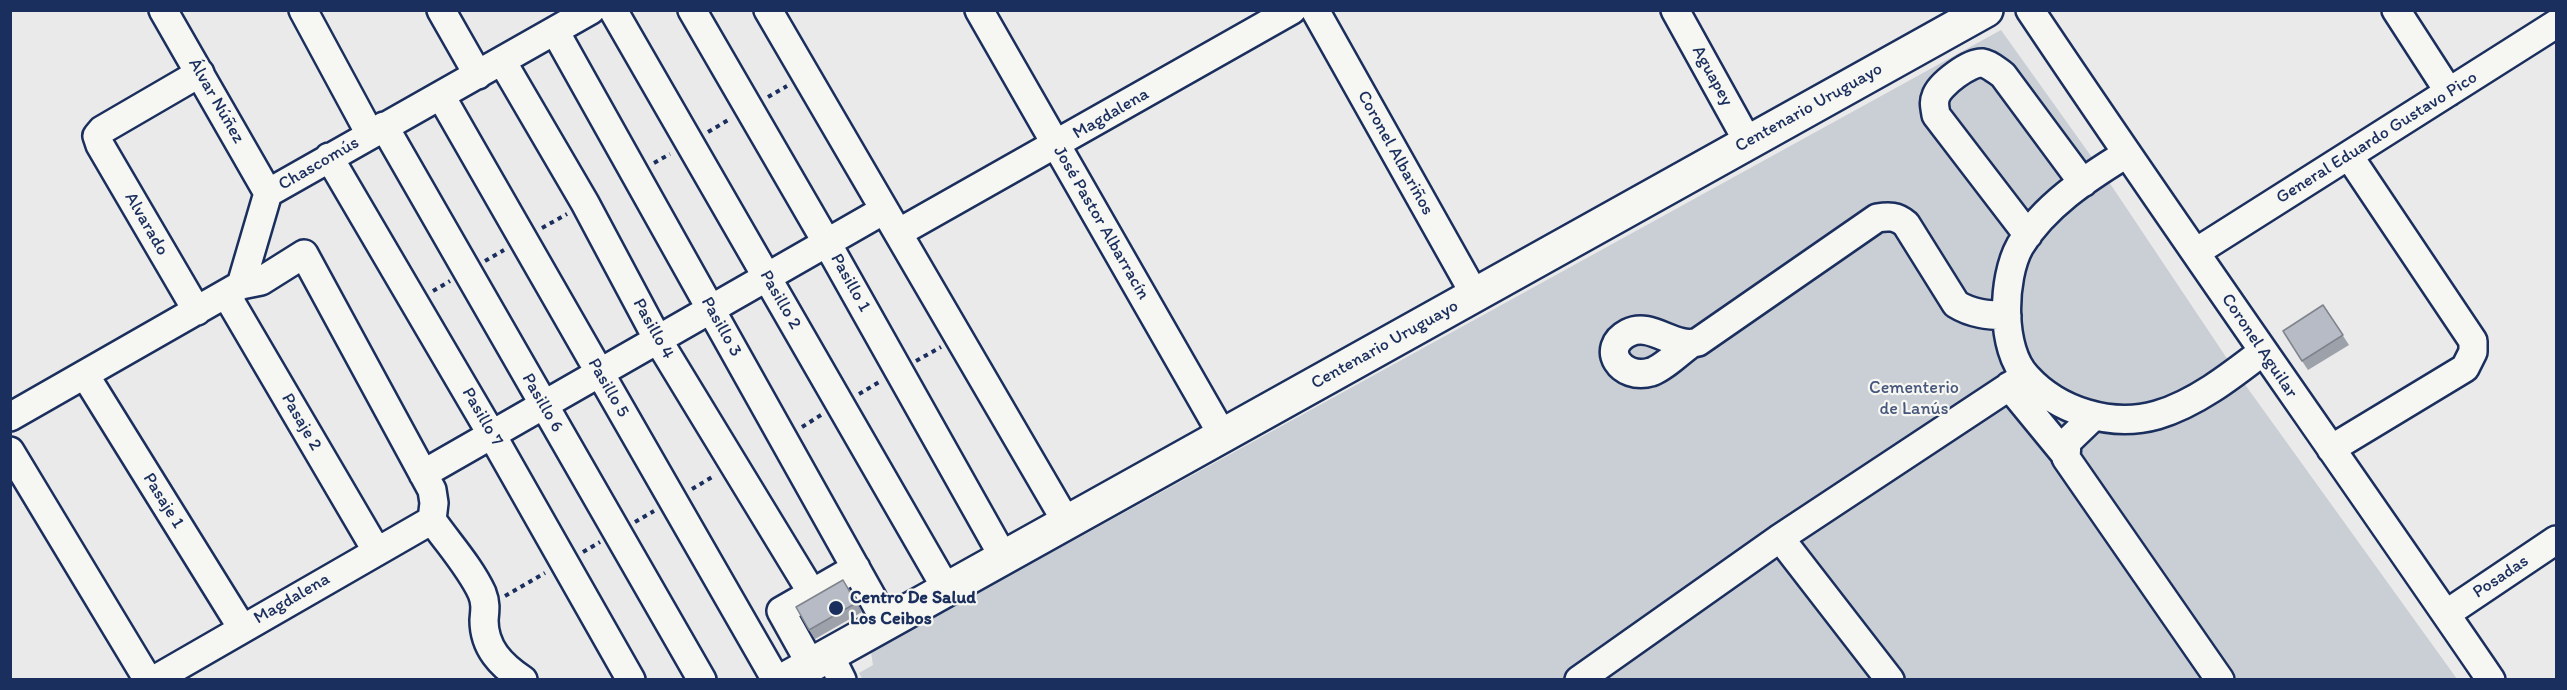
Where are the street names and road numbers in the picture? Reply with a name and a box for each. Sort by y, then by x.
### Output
street label: Aguapey [1687,42,1737,110]
street label: Álvar Núñez [183,55,249,147]
street label: Centenario Uruguayo [1732,59,1886,157]
street label: General Eduardo Gustavo Pico [2272,67,2482,209]
street label: Magdalena [1069,84,1153,144]
street label: Coronel Albariños [1352,87,1438,219]
street label: Chascomús [275,132,363,196]
street label: José Pastor Albarracín [1048,142,1154,304]
street label: Alvarado [119,189,173,259]
street label: Pasillo 1 [825,250,875,316]
street label: Pasillo 2 [755,267,805,333]
street label: Coronel Aguilar [2216,290,2302,402]
street label: Pasillo 3 [696,293,746,361]
street label: Pasillo 4 [628,295,678,363]
street label: Centenario Uruguayo [1308,296,1462,394]
street label: Pasillo 5 [583,355,633,421]
street label: Pasillo 6 [516,370,568,436]
street label: Pasillo 7 [457,384,507,450]
street label: Pasaje 2 [276,389,326,455]
street label: Pasaje 1 [138,469,188,533]
street label: Posadas [2469,550,2533,604]
street label: Magdalena [250,569,334,629]

